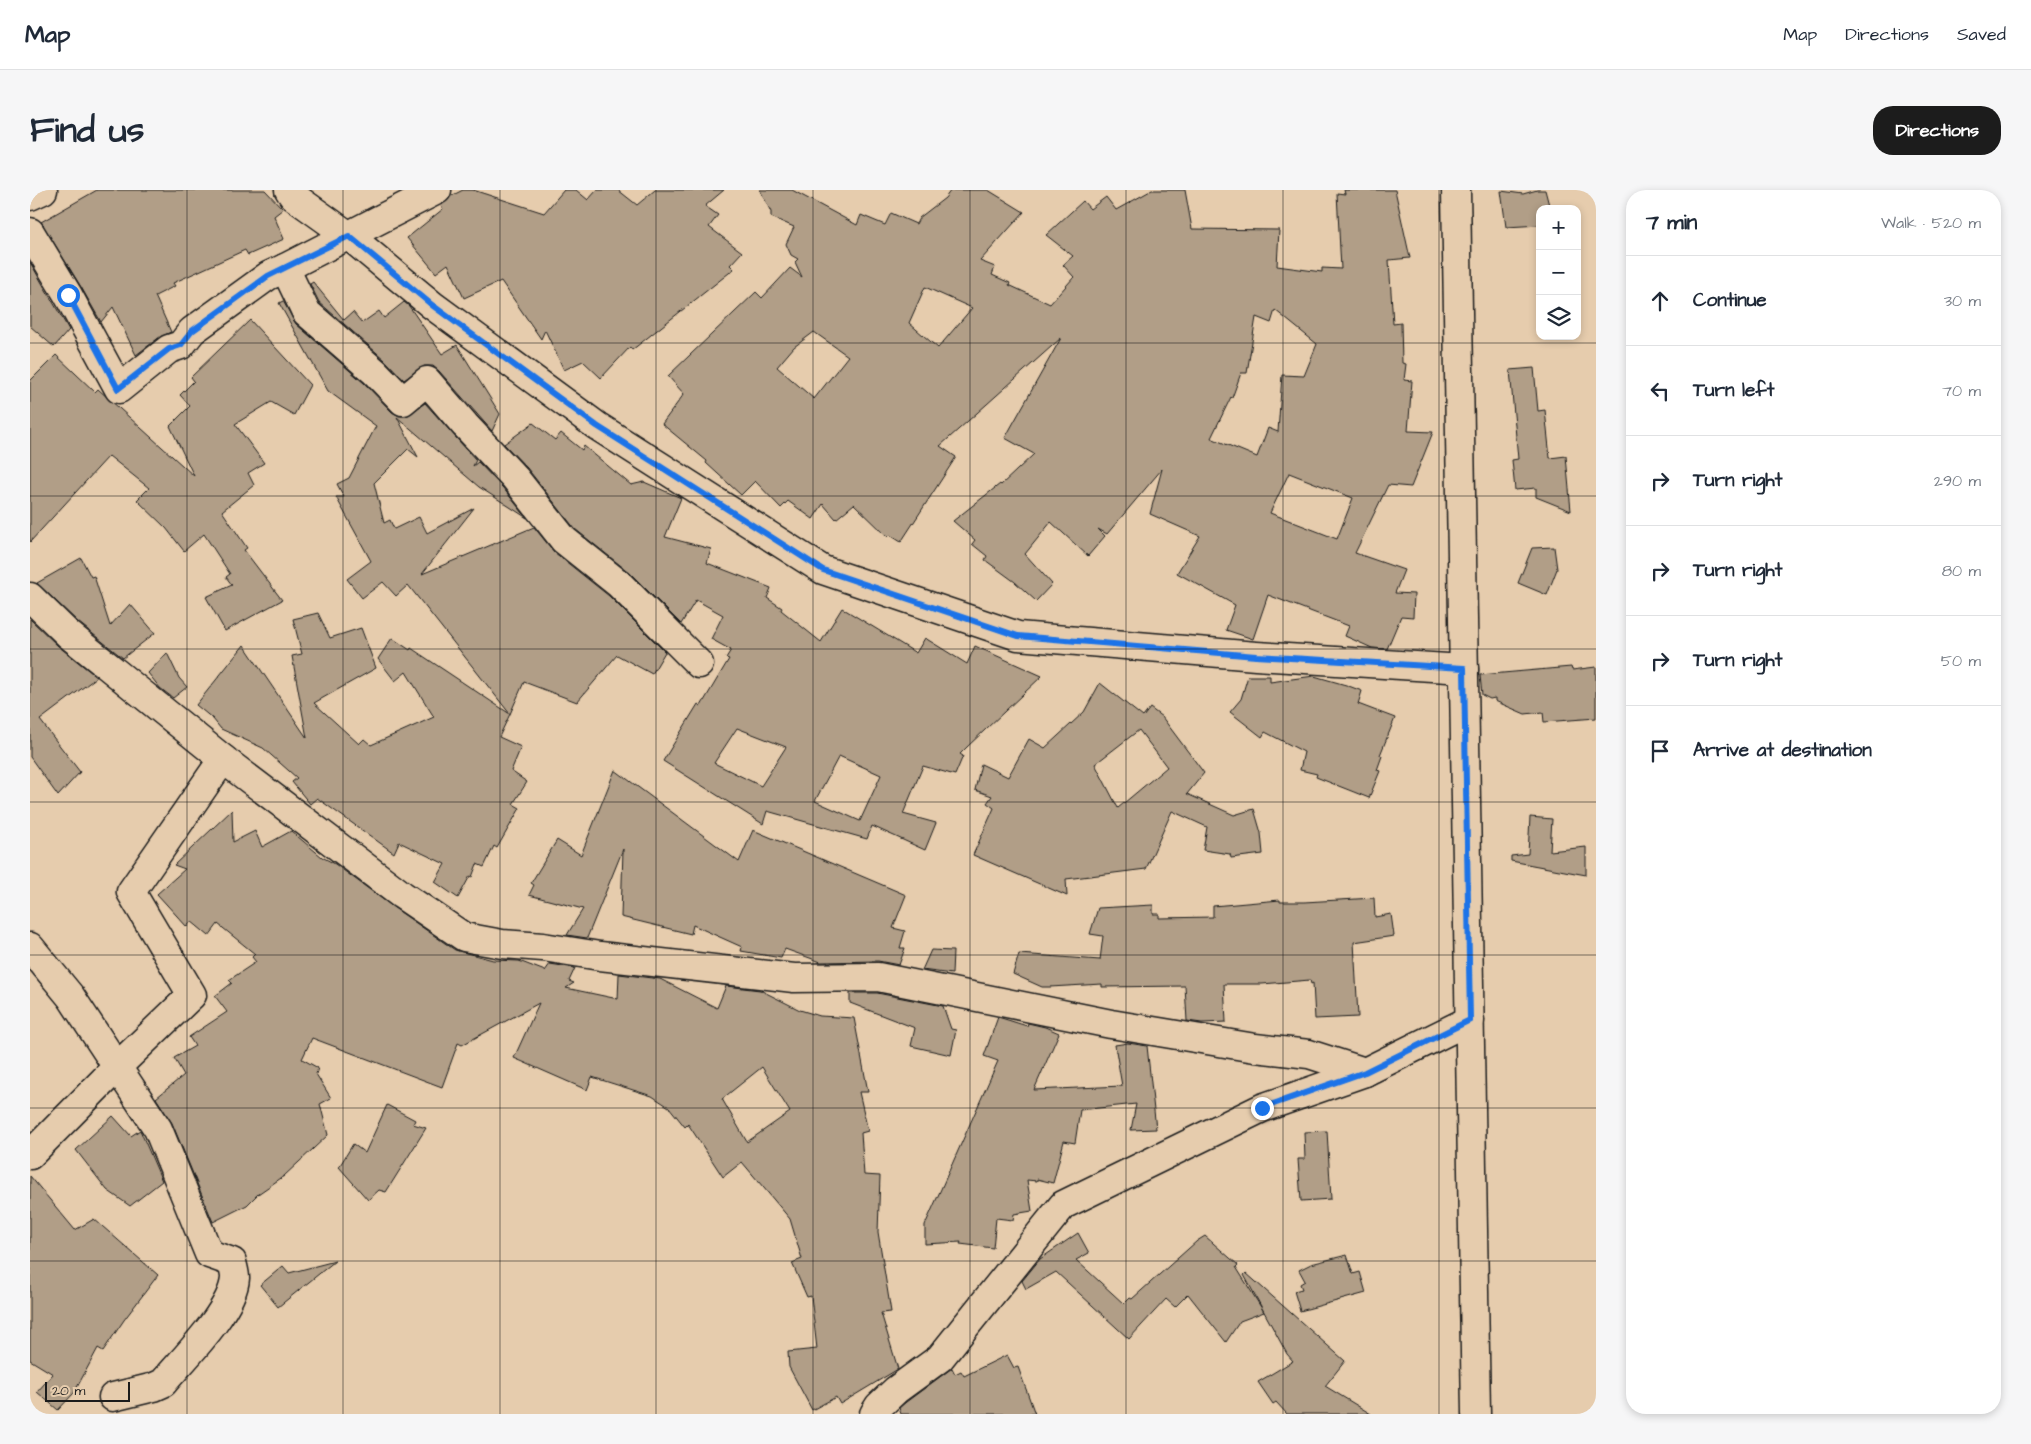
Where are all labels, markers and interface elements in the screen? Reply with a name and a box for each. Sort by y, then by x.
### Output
text: Map [25,18,70,52]
text: Map [1783,22,1817,47]
text: Directions [1845,22,1929,47]
text: Saved [1957,22,2006,47]
text: Find us [30,106,144,155]
button: Directions [1873,106,2001,155]
map controls [1536,205,1581,340]
button: + [1536,205,1581,250]
text: 7 min [1646,208,1697,237]
text: Walk · 520 m [1881,212,1981,234]
button: − [1536,250,1581,295]
route start [57,284,80,307]
icon: ahead [1646,287,1674,315]
text: Continue [1693,287,1767,314]
text: 30 m [1944,290,1981,312]
button: layers [1536,295,1581,340]
icon: left [1646,377,1674,405]
text: Turn left [1693,377,1774,404]
text: 70 m [1942,380,1981,402]
icon: right [1646,467,1674,495]
text: Turn right [1693,467,1782,494]
text: 290 m [1934,470,1981,492]
icon: right [1646,557,1674,585]
text: Turn right [1693,557,1782,584]
text: 80 m [1942,560,1981,582]
icon: right [1646,647,1674,675]
text: Turn right [1693,647,1782,674]
text: 50 m [1941,650,1981,672]
icon: arrive [1646,737,1674,765]
text: Arrive at destination [1693,737,1872,764]
route end [1251,1097,1274,1120]
scale bar [45,1379,130,1402]
text: 20 m [52,1381,85,1401]

